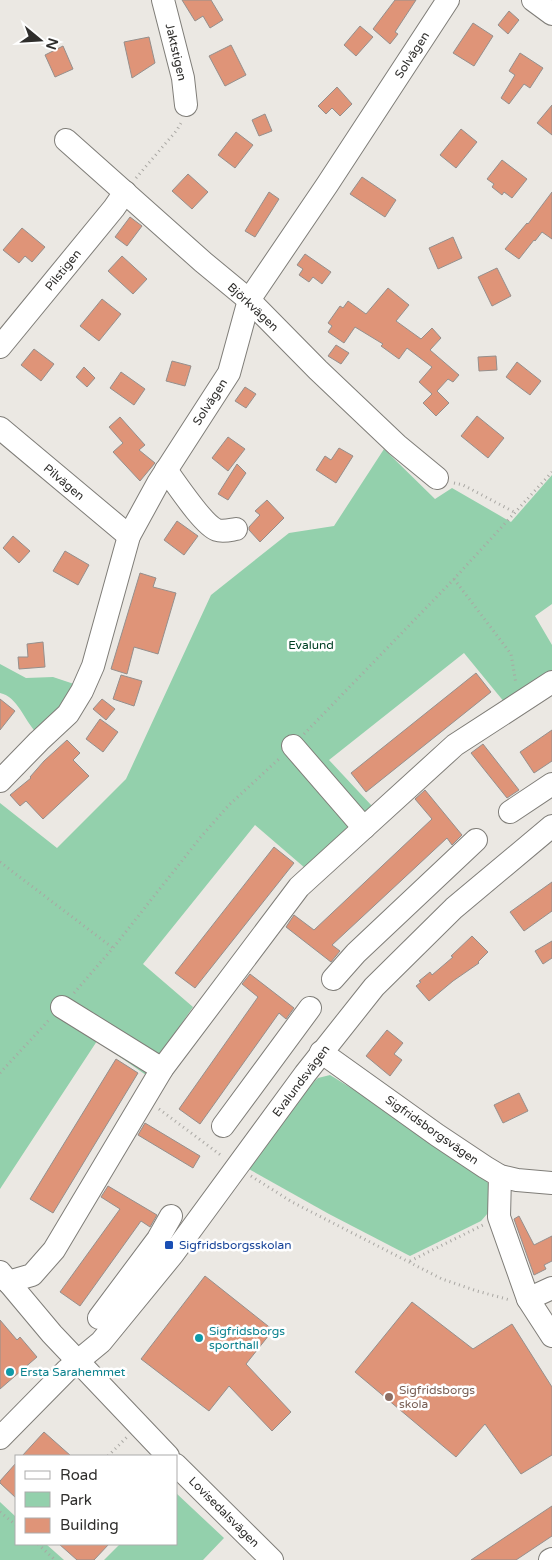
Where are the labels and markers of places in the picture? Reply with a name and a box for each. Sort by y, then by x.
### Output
place label: Sigfridsborgsskolan [179,1238,292,1252]
marker: Sigfridsborgsskolan [163,1239,175,1251]
place label: Sigfridsborgs sporthall [209,1324,285,1352]
marker: Sigfridsborgs sporthall [193,1332,205,1344]
place label: Ersta Sarahemmet [20,1365,126,1379]
marker: Ersta Sarahemmet [4,1366,16,1378]
place label: Sigfridsborgs skola [399,1383,475,1411]
marker: Sigfridsborgs skola [383,1391,395,1403]

